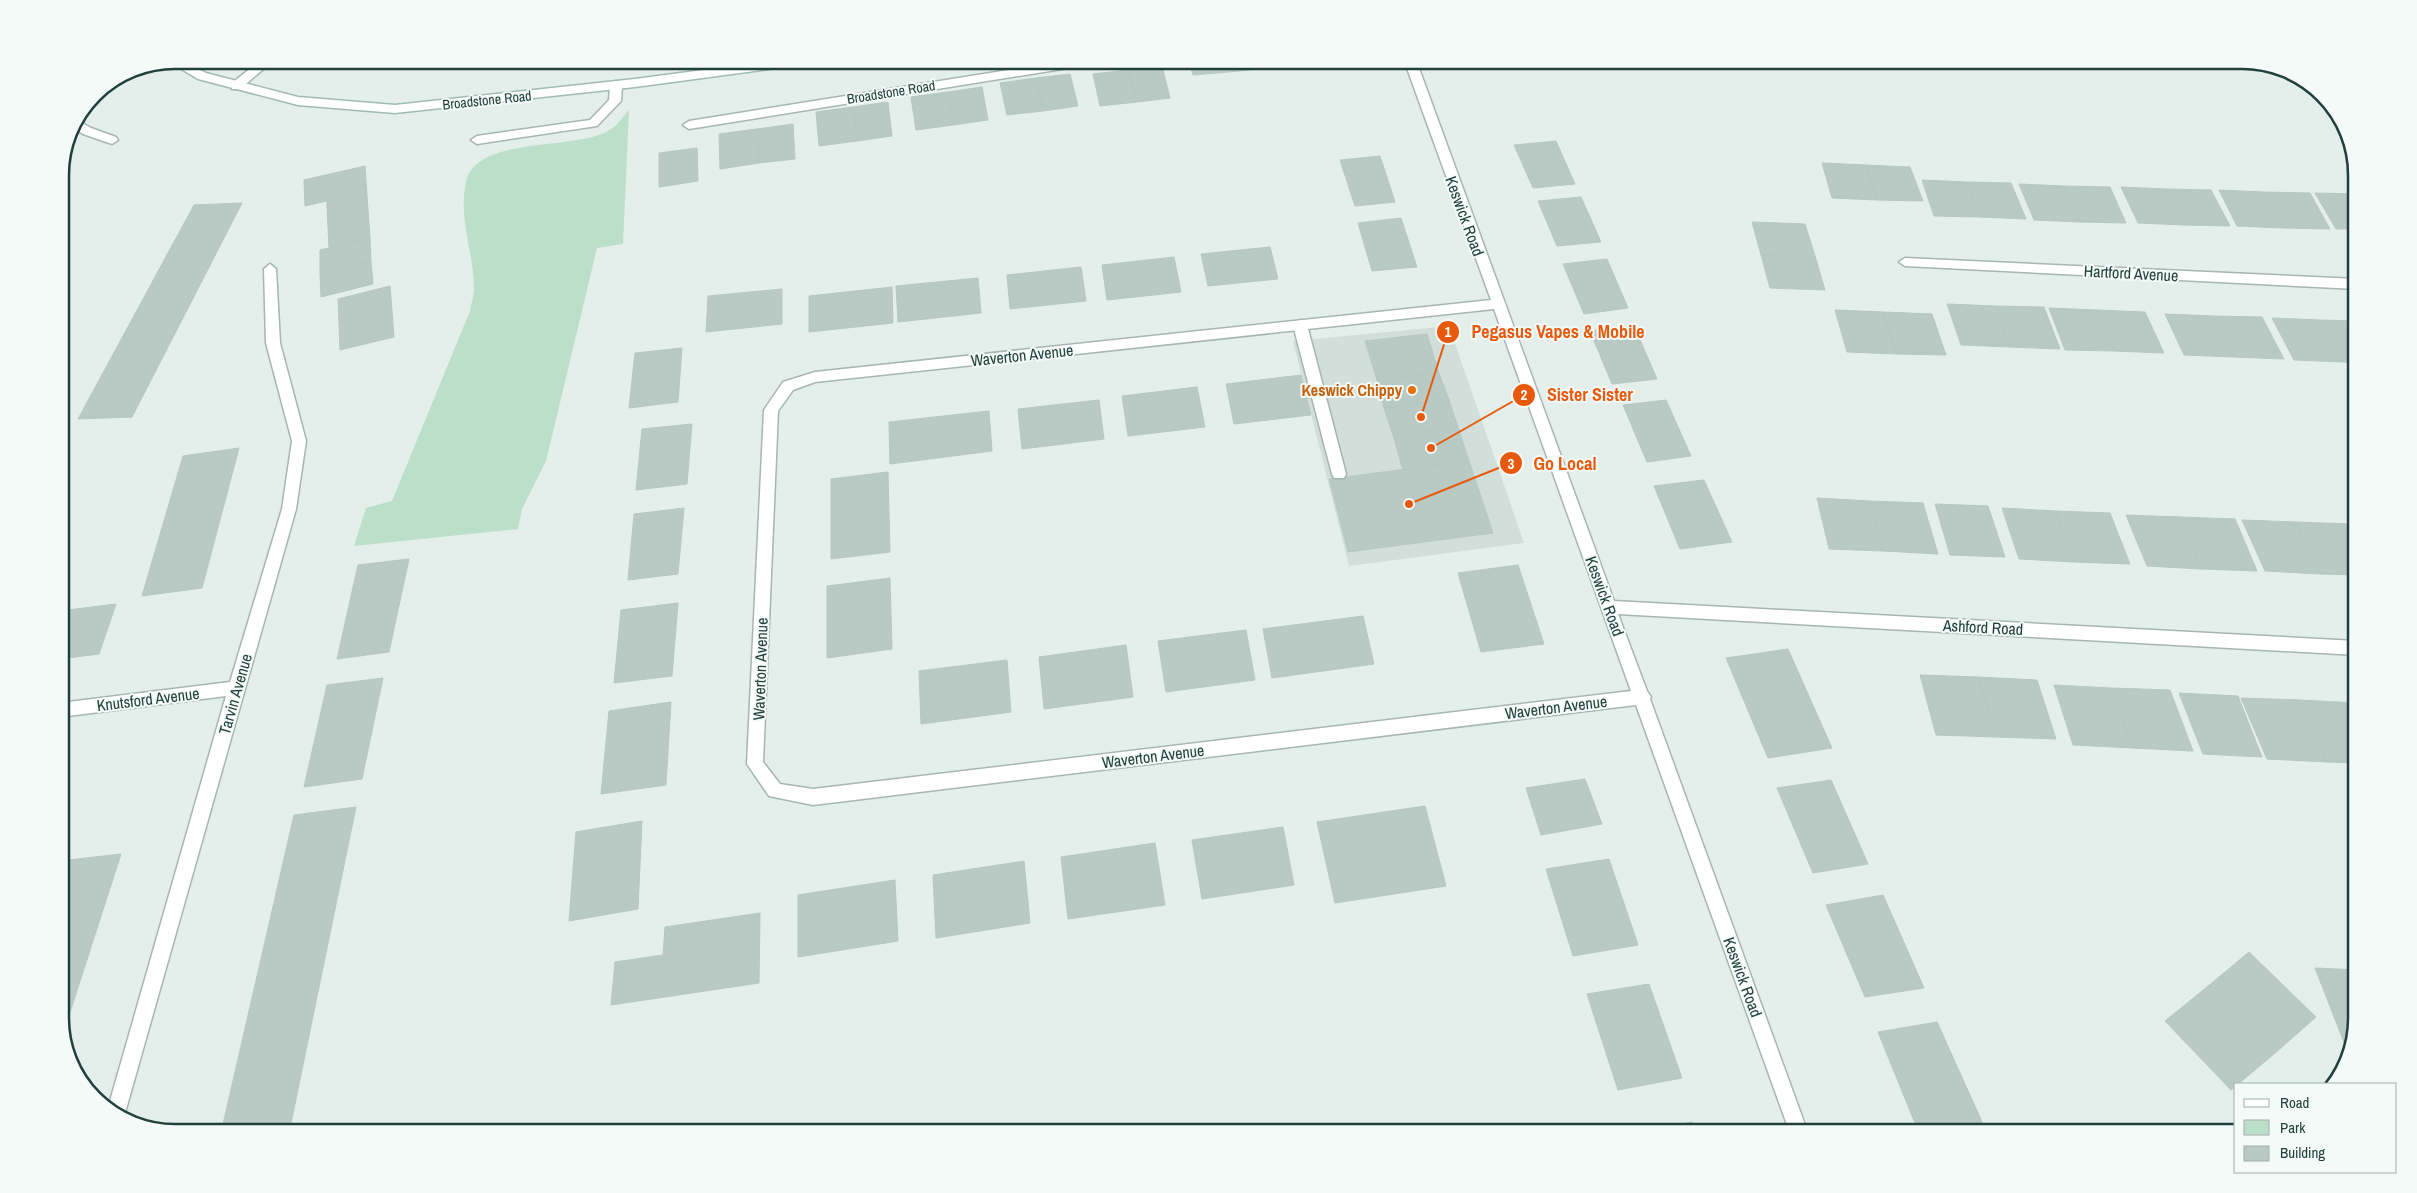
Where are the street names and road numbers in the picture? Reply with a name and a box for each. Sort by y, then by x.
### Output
street label: Broadstone Road [845,76,937,108]
street label: Broadstone Road [442,86,532,114]
street label: Keswick Road [1440,173,1490,259]
street label: Hartford Avenue [2083,260,2179,286]
street label: Waverton Avenue [970,339,1074,371]
street label: Keswick Road [1580,553,1630,639]
street label: Ashford Road [1941,614,2024,640]
street label: Waverton Avenue [747,617,773,721]
street label: Tarvin Avenue [213,651,257,737]
street label: Knutsford Avenue [95,682,201,716]
street label: Waverton Avenue [1504,690,1608,724]
street label: Waverton Avenue [1101,739,1205,773]
street label: Keswick Road [1718,934,1768,1020]

